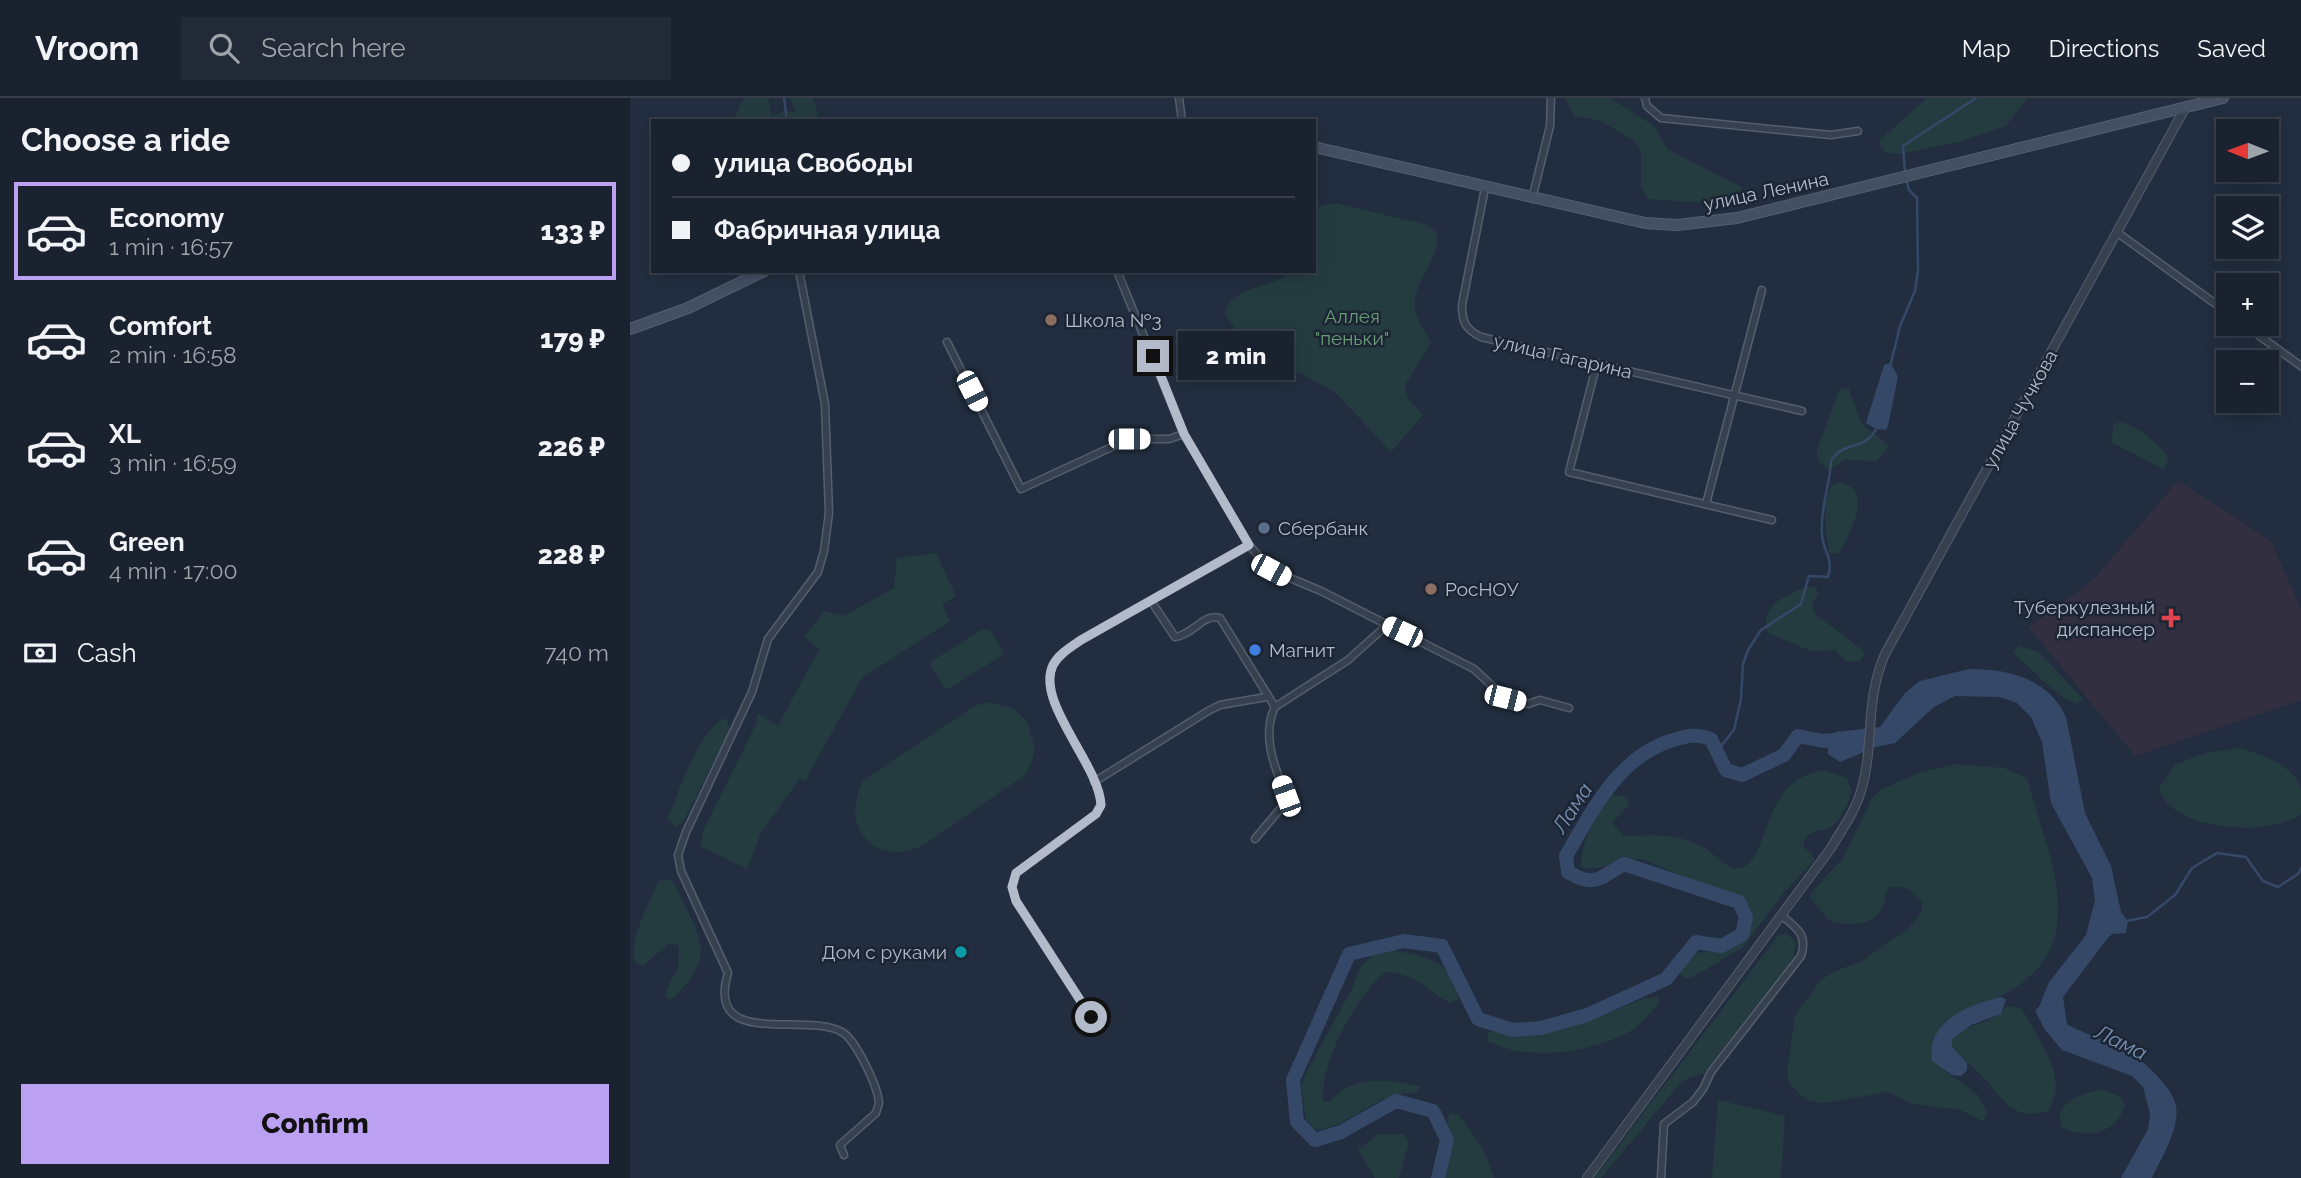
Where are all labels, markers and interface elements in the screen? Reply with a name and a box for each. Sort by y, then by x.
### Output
search box [181,17,671,80]
text: Vroom [35,29,139,68]
icon: search [205,29,243,67]
text: Search here [261,33,406,63]
text: Map [1962,34,2011,63]
text: Directions [2049,34,2159,63]
text: Saved [2197,34,2266,63]
north arrow [2216,119,2278,182]
map controls [2216,119,2279,413]
text: Choose a ride [21,121,230,158]
text: улица Свободы [714,148,913,178]
street label: улица Ленина [1701,167,1831,215]
button: layers [2216,196,2279,259]
icon: car [25,200,88,263]
text: Economy [109,203,224,233]
text: Фабричная улица [714,215,940,245]
text: 133 ₽ [541,216,605,246]
text: 1 min · 16:57 [109,233,233,260]
button: + [2216,273,2279,336]
park label: Аллея "пеньки" [1315,305,1389,349]
icon: car [25,308,88,371]
place label: Школа №3 [1065,309,1162,331]
text: Comfort [109,311,212,341]
marker: Школа №3 [1043,312,1059,328]
text: 179 ₽ [540,324,605,354]
street label: улица Гагарина [1492,329,1634,383]
callout: 2 min [1178,331,1293,380]
route end [1137,340,1169,372]
text: 2 min · 16:58 [109,341,237,368]
text: 2 min [1206,342,1266,369]
street label: улица Чучкова [1978,346,2062,472]
button: − [2216,350,2279,413]
car [954,368,991,414]
icon: car [25,416,88,479]
text: XL [109,419,141,449]
car [1109,429,1151,450]
text: 226 ₽ [538,432,605,462]
text: 3 min · 16:59 [109,449,237,476]
place label: Сбербанк [1278,517,1368,539]
marker: Сбербанк [1256,520,1272,536]
icon: car [25,524,88,587]
text: Green [109,527,185,557]
text: 228 ₽ [538,540,605,570]
car [1248,551,1295,589]
text: 4 min · 17:00 [109,557,238,584]
place label: РосНОУ [1445,578,1519,600]
marker: РосНОУ [1423,581,1439,597]
place label: Туберкулезный диспансер [2014,596,2155,640]
marker: Туберкулезный диспансер [2161,608,2181,628]
car [1379,614,1426,650]
icon: cash [21,634,59,672]
text: Cash [77,638,137,668]
text: 740 m [544,639,609,666]
place label: Магнит [1269,639,1335,661]
marker: Магнит [1247,642,1263,658]
car [1483,683,1528,713]
car [1269,773,1304,819]
water label: Лама [1546,778,1597,839]
place label: Дом с руками [822,941,947,963]
marker: Дом с руками [953,944,969,960]
route start [1075,1001,1107,1033]
water label: Лама [2090,1018,2151,1065]
button: Confirm [21,1084,609,1164]

